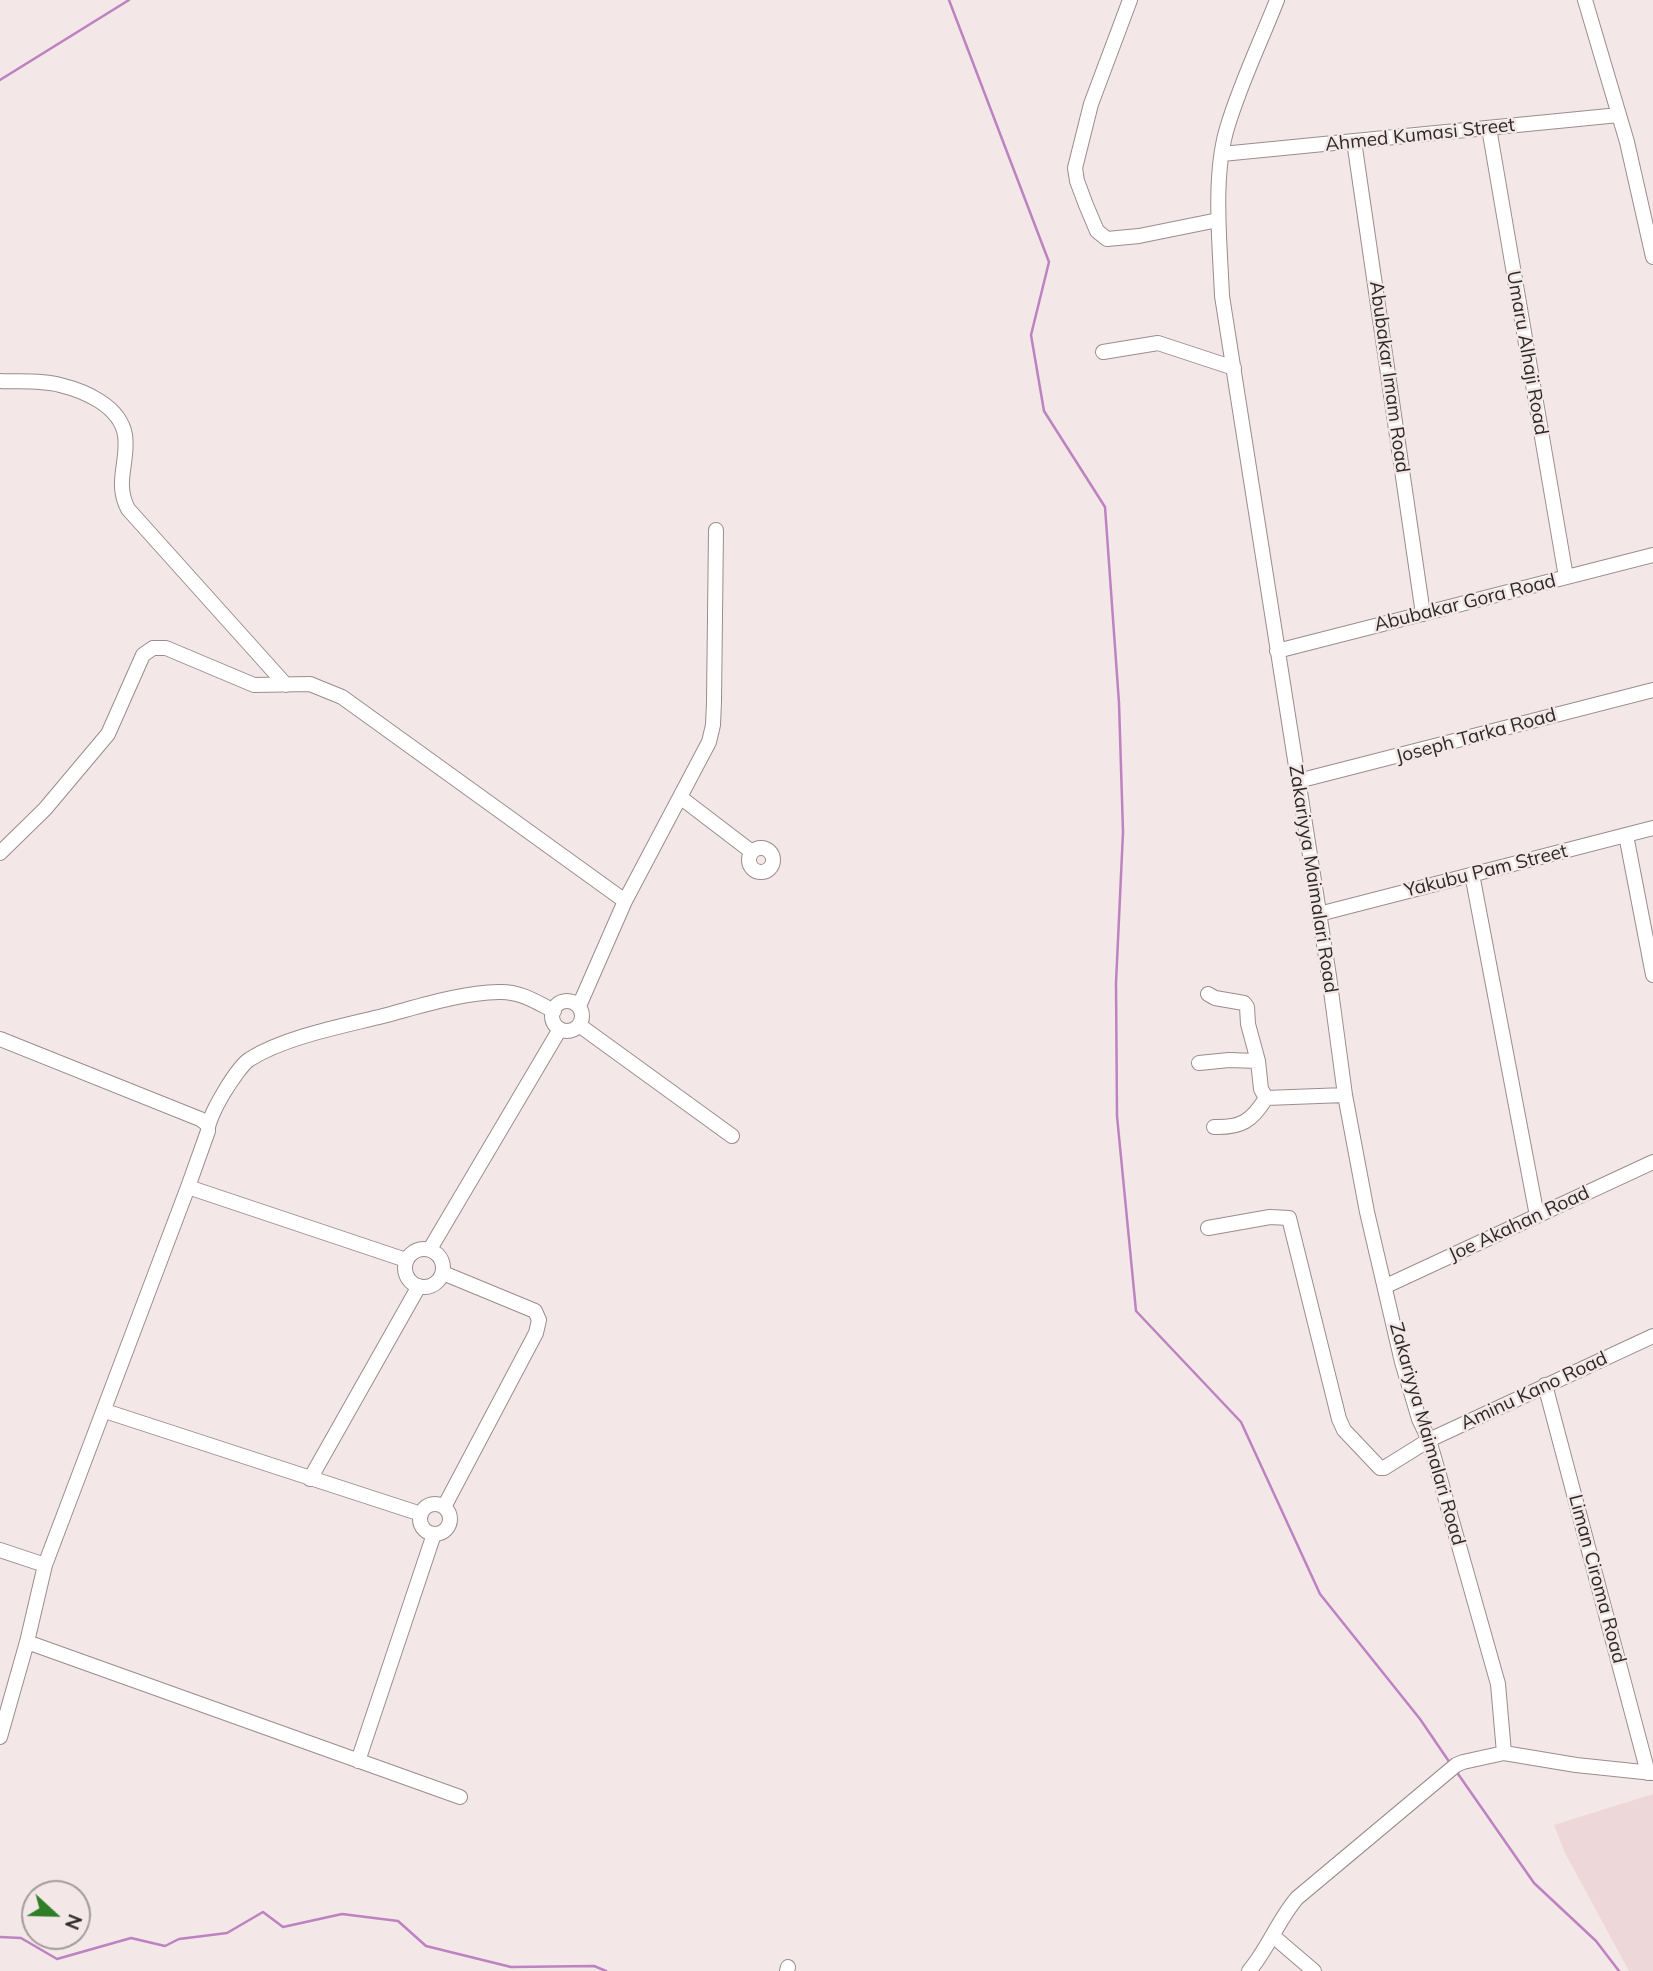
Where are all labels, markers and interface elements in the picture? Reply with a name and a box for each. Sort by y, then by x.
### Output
street label: Ahmed Kumasi Street [1324,114,1516,156]
street label: Umaru Alhaji Road [1501,269,1553,437]
street label: Abubakar Imam Road [1364,280,1414,474]
street label: Abubakar Gora Road [1372,569,1558,637]
street label: Joseph Tarka Road [1393,704,1559,768]
street label: Zakariyya Maimalari Road [1284,763,1342,995]
street label: Yakubu Pam Street [1402,840,1570,902]
street label: Joe Akahan Road [1445,1181,1593,1267]
street label: Zakariyya Maimalari Road [1384,1320,1470,1548]
street label: Aminu Kano Road [1457,1347,1611,1435]
street label: Liman Ciroma Road [1563,1492,1631,1666]
north arrow [21,1880,91,1950]
text: N [60,1911,87,1933]

